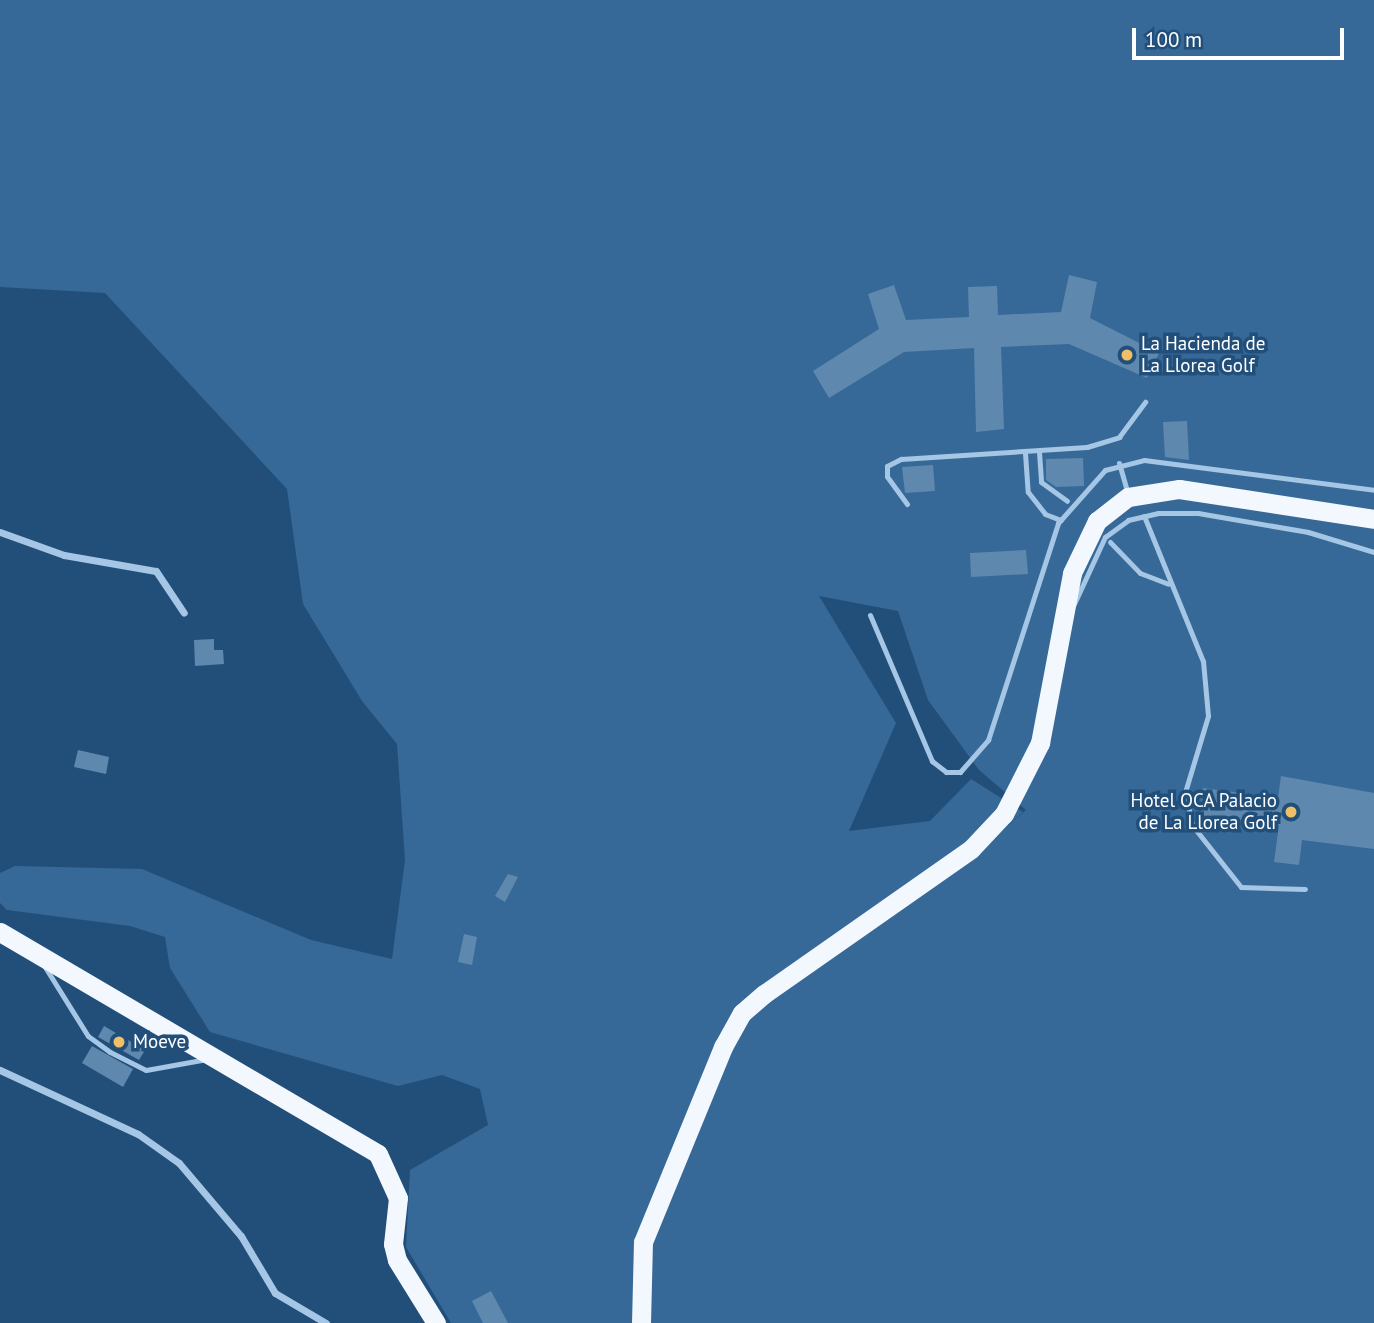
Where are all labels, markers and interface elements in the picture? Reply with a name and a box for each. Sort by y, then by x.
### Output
scale bar [1136,14,1348,58]
text: 100 m [1145,26,1202,53]
place label: La Hacienda de La Llorea Golf [1141,333,1265,377]
marker: La Hacienda de La Llorea Golf [1119,347,1135,363]
place label: Hotel OCA Palacio de La Llorea Golf [1130,790,1277,834]
marker: Hotel OCA Palacio de La Llorea Golf [1283,804,1299,820]
place label: Moeve [133,1031,186,1053]
marker: Moeve [111,1034,127,1050]

